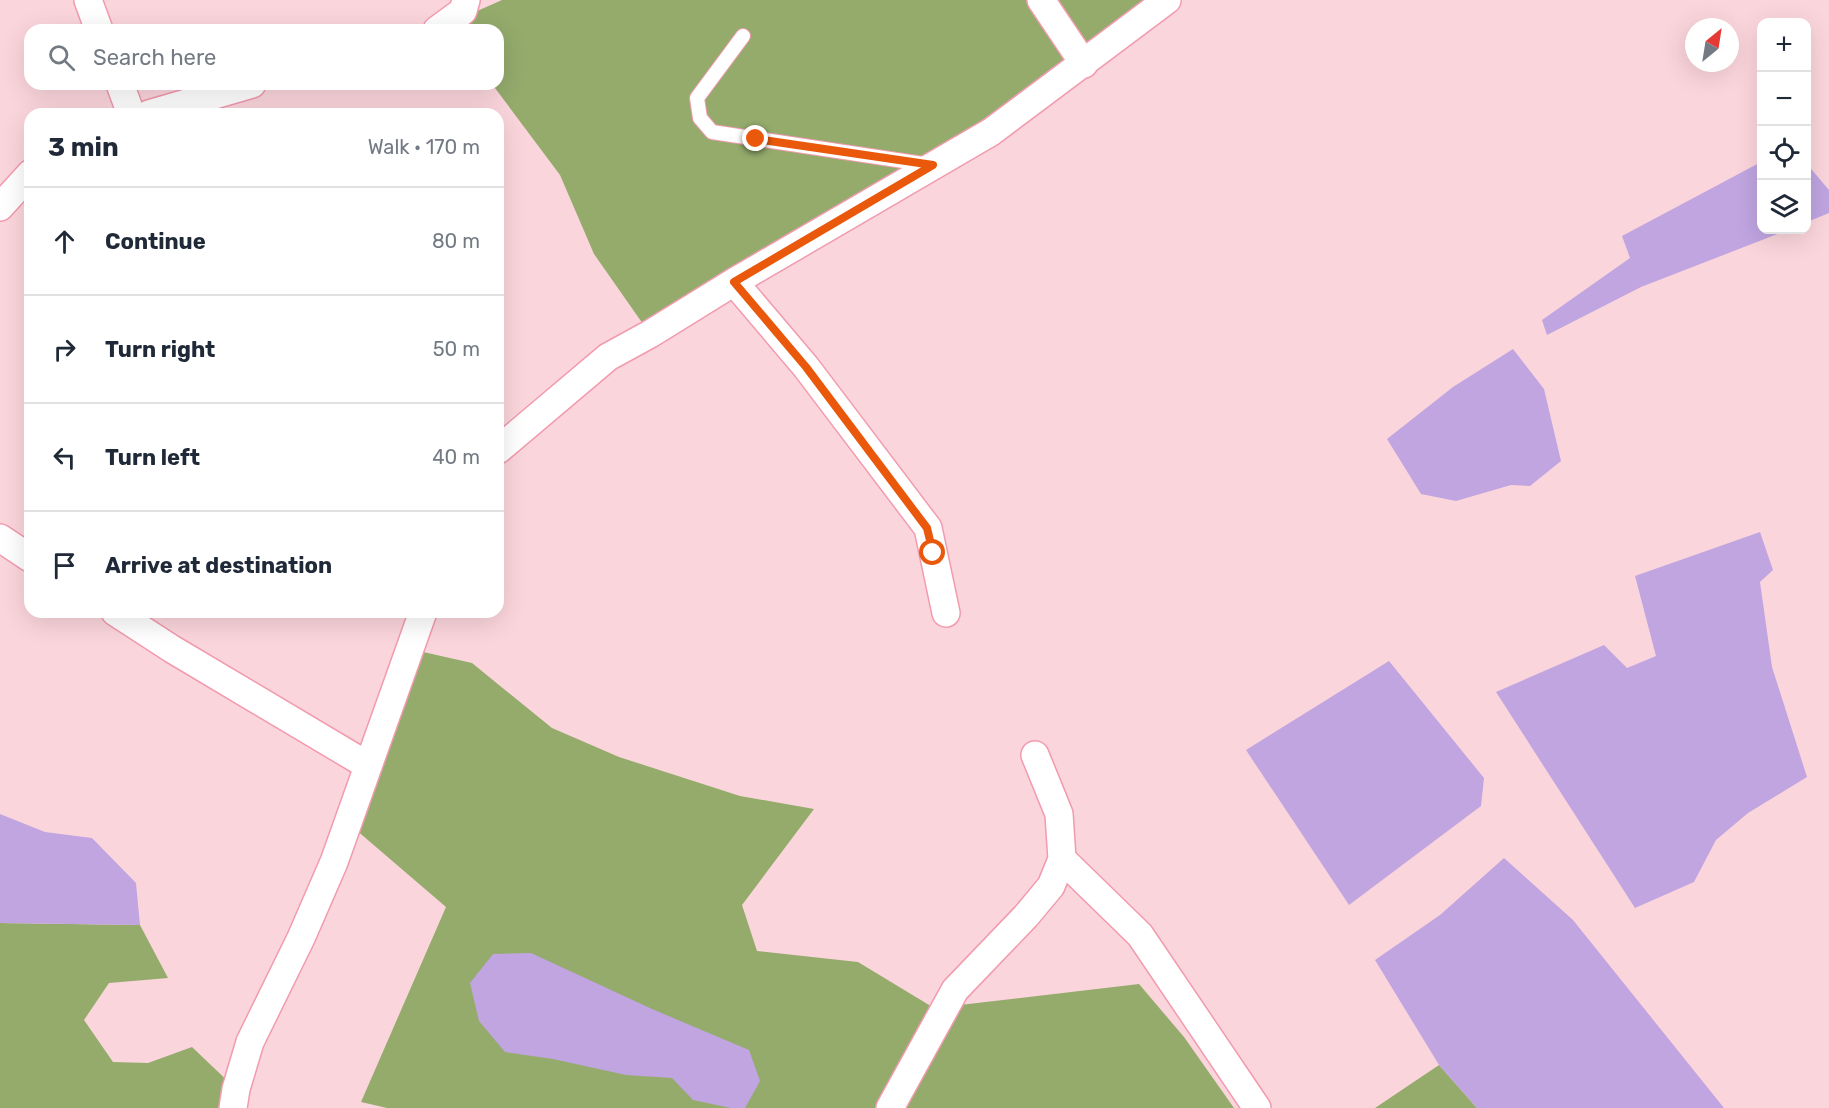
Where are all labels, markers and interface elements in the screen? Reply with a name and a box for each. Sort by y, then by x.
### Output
north arrow [1685,18,1739,72]
map controls [1757,18,1811,234]
button: + [1757,18,1811,72]
search box [24,24,504,90]
icon: search [45,41,78,74]
text: Search here [93,44,216,71]
button: − [1757,72,1811,126]
route end [742,125,768,151]
button: locate [1757,126,1811,180]
text: 3 min [48,132,119,163]
text: Walk · 170 m [368,135,480,159]
button: layers [1757,180,1811,234]
icon: ahead [48,225,81,258]
text: Continue [105,228,206,255]
text: 80 m [432,229,480,253]
icon: right [48,333,81,366]
text: Turn right [105,336,215,363]
text: 50 m [433,337,480,361]
icon: left [48,441,81,474]
text: Turn left [105,444,200,471]
text: 40 m [432,445,480,469]
route start [919,539,945,565]
icon: arrive [48,549,81,582]
text: Arrive at destination [105,552,332,579]

